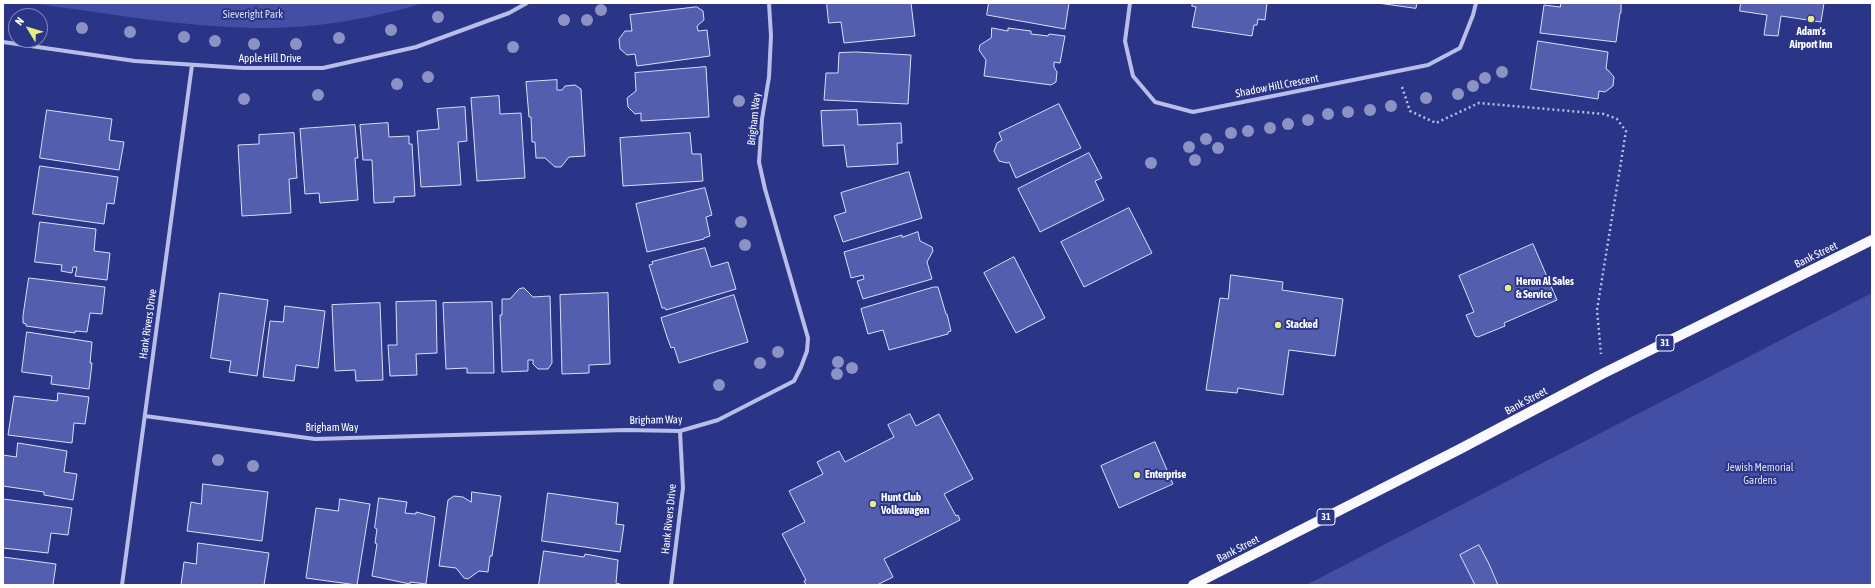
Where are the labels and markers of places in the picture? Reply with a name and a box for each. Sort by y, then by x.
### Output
marker: Adam's Airport Inn [1806,14,1816,24]
place label: Adam's Airport Inn [1790,25,1832,51]
place label: Heron Al Sales & Service [1516,275,1574,301]
marker: Heron Al Sales & Service [1503,283,1513,293]
place label: Stacked [1286,318,1318,332]
marker: Stacked [1273,320,1283,330]
place label: Enterprise [1145,468,1186,482]
marker: Enterprise [1132,470,1142,480]
place label: Hunt Club Volkswagen [881,491,929,517]
marker: Hunt Club Volkswagen [868,499,878,509]

